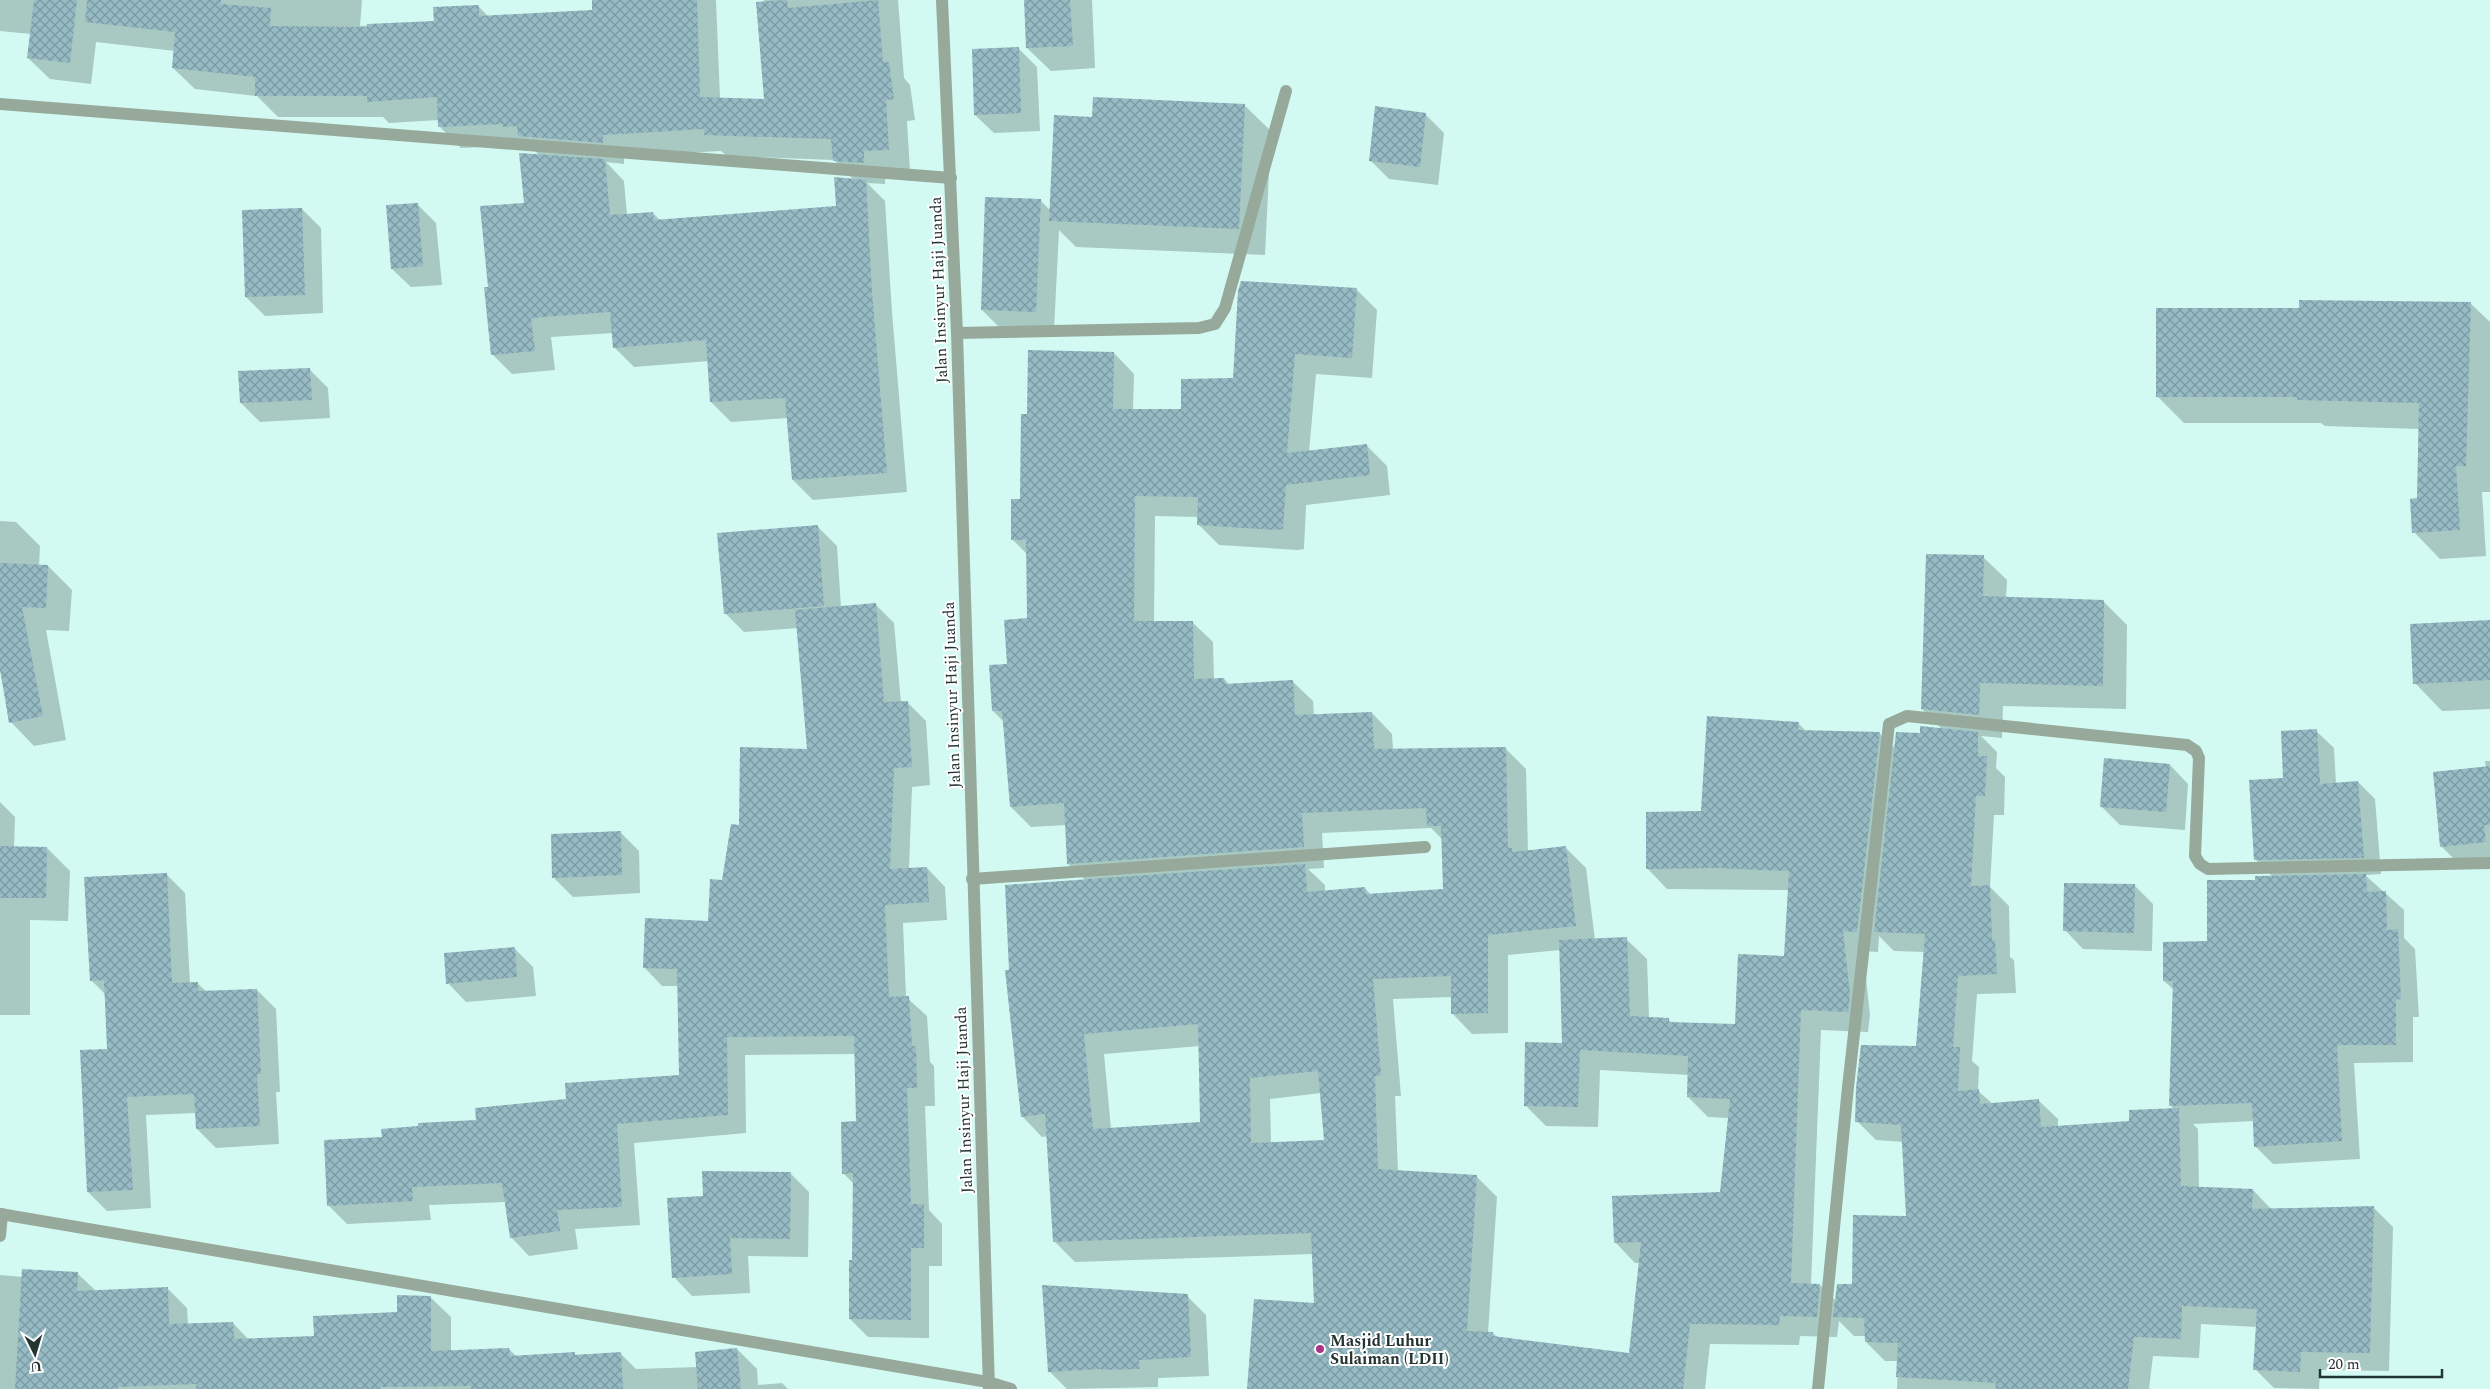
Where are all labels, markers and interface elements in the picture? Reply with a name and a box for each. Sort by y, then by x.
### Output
street label: Jalan Insinyur Haji Juanda [924,196,954,384]
street label: Jalan Insinyur Haji Juanda [937,601,967,789]
street label: Jalan Insinyur Haji Juanda [949,1006,979,1194]
north arrow [10,1329,60,1379]
place label: Masjid Luhur Sulaiman (LDII) [1330,1329,1449,1371]
marker: Masjid Luhur Sulaiman (LDII) [1314,1343,1326,1355]
scale bar [2320,1346,2442,1378]
text: 20 m [2328,1353,2360,1376]
text: U [29,1355,43,1377]

